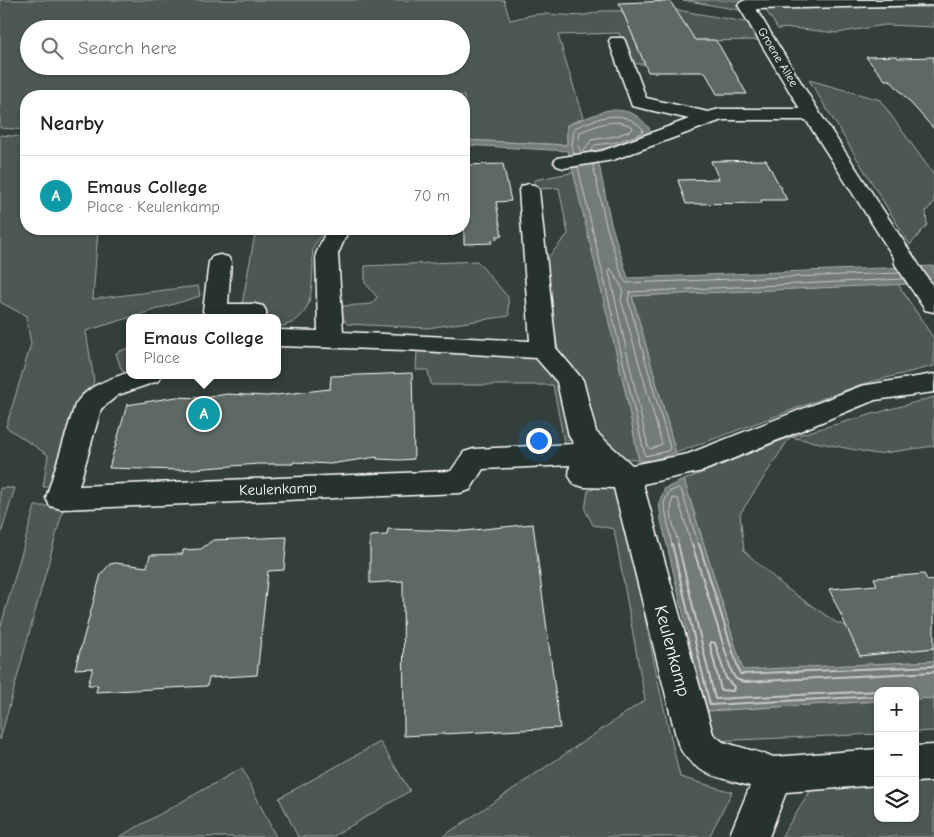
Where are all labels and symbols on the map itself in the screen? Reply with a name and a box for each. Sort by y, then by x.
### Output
street label: Groene Allee [755,25,801,89]
pin: A [188,395,220,433]
your location [526,428,552,454]
street label: Keulenkamp [239,479,317,499]
street label: Keulenkamp [650,603,694,699]

